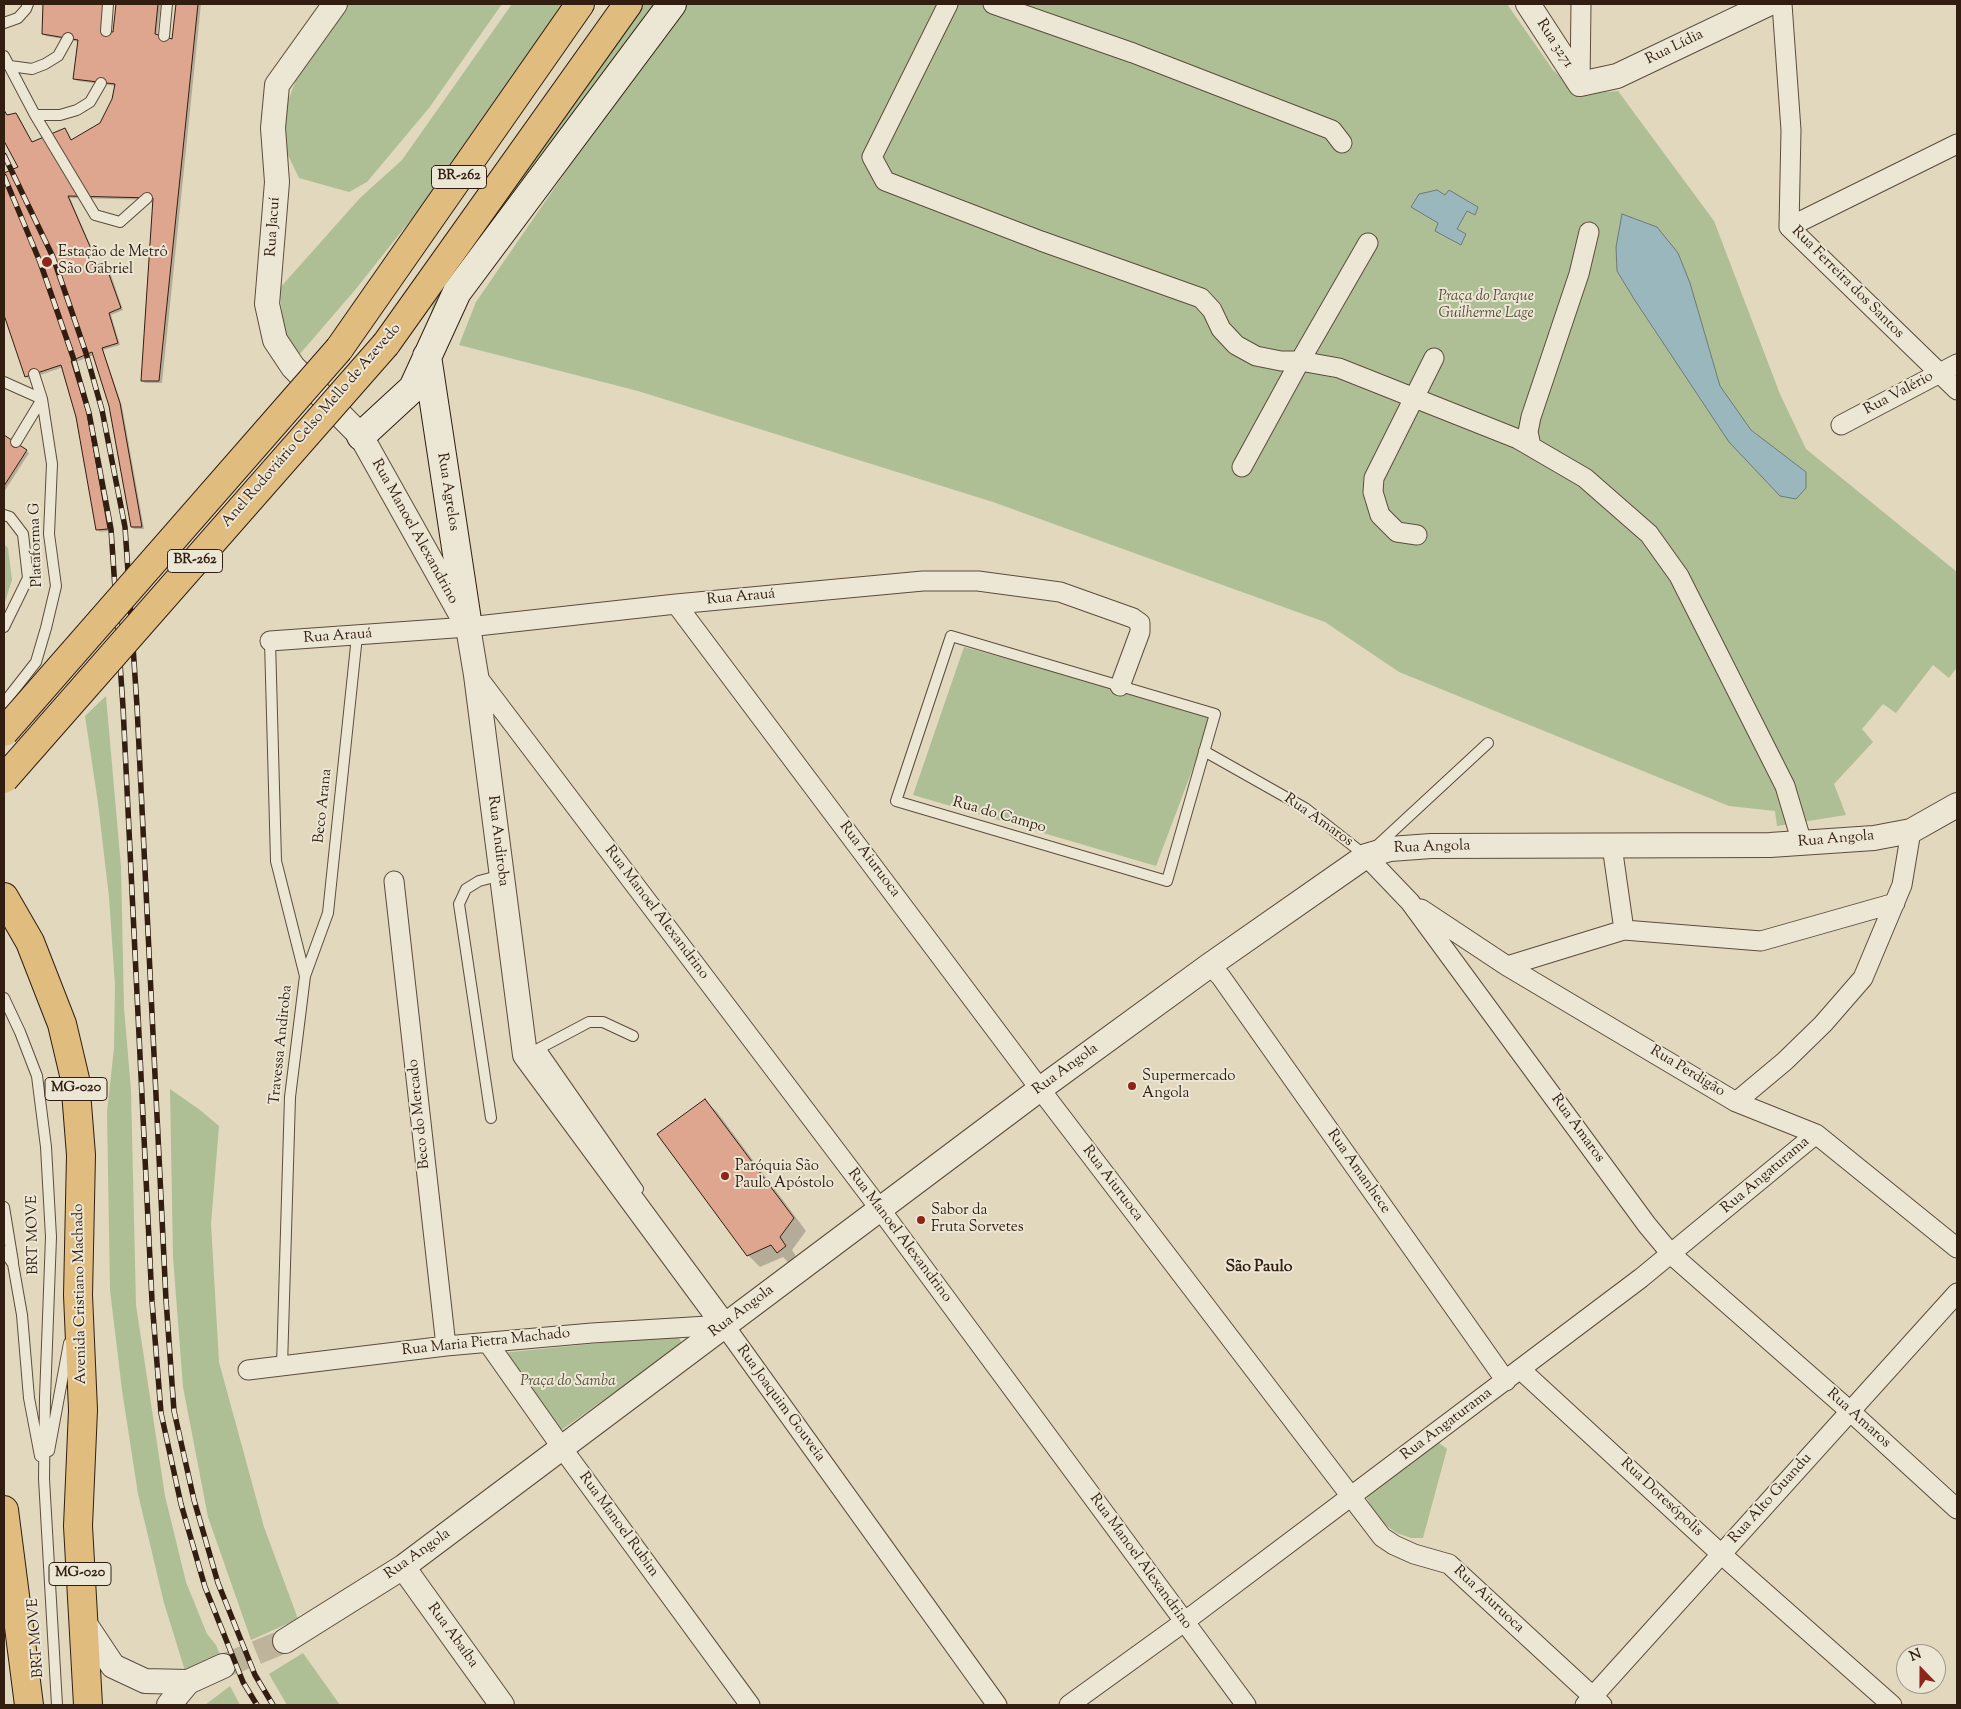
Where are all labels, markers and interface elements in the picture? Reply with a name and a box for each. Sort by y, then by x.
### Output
street label: Rua 3271 [1532,16,1576,72]
street label: Rua Lídia [1643,26,1707,70]
road number: BR-262 [432,166,486,188]
street label: Rua Jacuí [263,197,285,257]
street label: Rua Ferreira dos Santos [1787,223,1907,343]
place label: Estação de Metrô São Gabriel [58,244,168,279]
marker: Estação de Metrô São Gabriel [40,255,54,269]
park label: Praça do Parque Guilherme Lage [1438,288,1534,323]
street label: Anel Rodoviário Celso Mello de Azevedo [219,320,405,532]
street label: Rua Valério [1861,368,1937,420]
street label: Rua Agrelos [432,452,462,532]
street label: Rua Manoel Alexandrino [367,456,461,608]
street label: Plataforma G [27,502,47,588]
road number: BR-262 [168,550,222,572]
street label: Rua Arauá [706,586,776,610]
street label: Rua Arauá [303,626,373,648]
street label: Beco Arana [311,768,337,844]
street label: Rua Amaros [1280,791,1356,851]
street label: Rua do Campo [950,794,1048,838]
street label: Rua Andiroba [482,795,512,887]
street label: Rua Aiuruoca [835,819,903,901]
street label: Rua Angola [1797,828,1875,852]
street label: Rua Angola [1393,838,1471,858]
street label: Rua Manoel Alexandrino [600,842,712,984]
street label: Travessa Andiroba [267,984,297,1106]
street label: Rua Angola [1030,1040,1102,1100]
street label: Rua Perdigão [1646,1043,1728,1101]
street label: Beco do Mercado [405,1058,435,1170]
place label: Supermercado Angola [1142,1068,1235,1103]
road number: MG-020 [45,1078,107,1100]
marker: Supermercado Angola [1126,1080,1138,1092]
street label: Rua Amaros [1546,1091,1608,1167]
street label: Rua Amanhece [1322,1126,1394,1218]
street label: Rua Angaturama [1718,1134,1814,1218]
street label: Rua Aiuruoca [1078,1143,1146,1225]
place label: Paróquia São Paulo Apóstolo [735,1158,834,1193]
street label: Rua Manoel Alexandrino [843,1165,955,1307]
marker: Paróquia São Paulo Apóstolo [719,1170,731,1182]
street label: BRT MOVE [24,1195,44,1275]
place label: Sabor da Fruta Sorvetes [931,1202,1024,1237]
street label: Avenida Cristiano Machado [70,1203,92,1385]
marker: Sabor da Fruta Sorvetes [915,1214,927,1226]
district label: São Paulo [1225,1258,1293,1278]
street label: Rua Angola [706,1282,778,1342]
street label: Rua Maria Pietra Machado [401,1325,571,1361]
street label: Rua Joaquim Gouveia [732,1342,828,1466]
park label: Praça do Samba [520,1373,616,1391]
street label: Rua Angaturama [1398,1385,1496,1465]
street label: Rua Amaros [1822,1386,1894,1452]
street label: Rua Alto Guandu [1726,1450,1816,1548]
street label: Rua Doresópolis [1616,1455,1706,1541]
street label: Rua Manoel Rubim [574,1469,662,1581]
street label: Rua Manoel Alexandrino [1085,1491,1195,1633]
street label: Rua Angola [382,1526,454,1584]
road number: MG-020 [49,1562,111,1586]
street label: Rua Aiuruoca [1449,1563,1527,1637]
street label: BRT MOVE [25,1598,49,1678]
street label: Rua Abaíba [423,1600,481,1672]
north arrow [1896,1644,1946,1694]
text: N [1907,1645,1925,1667]

